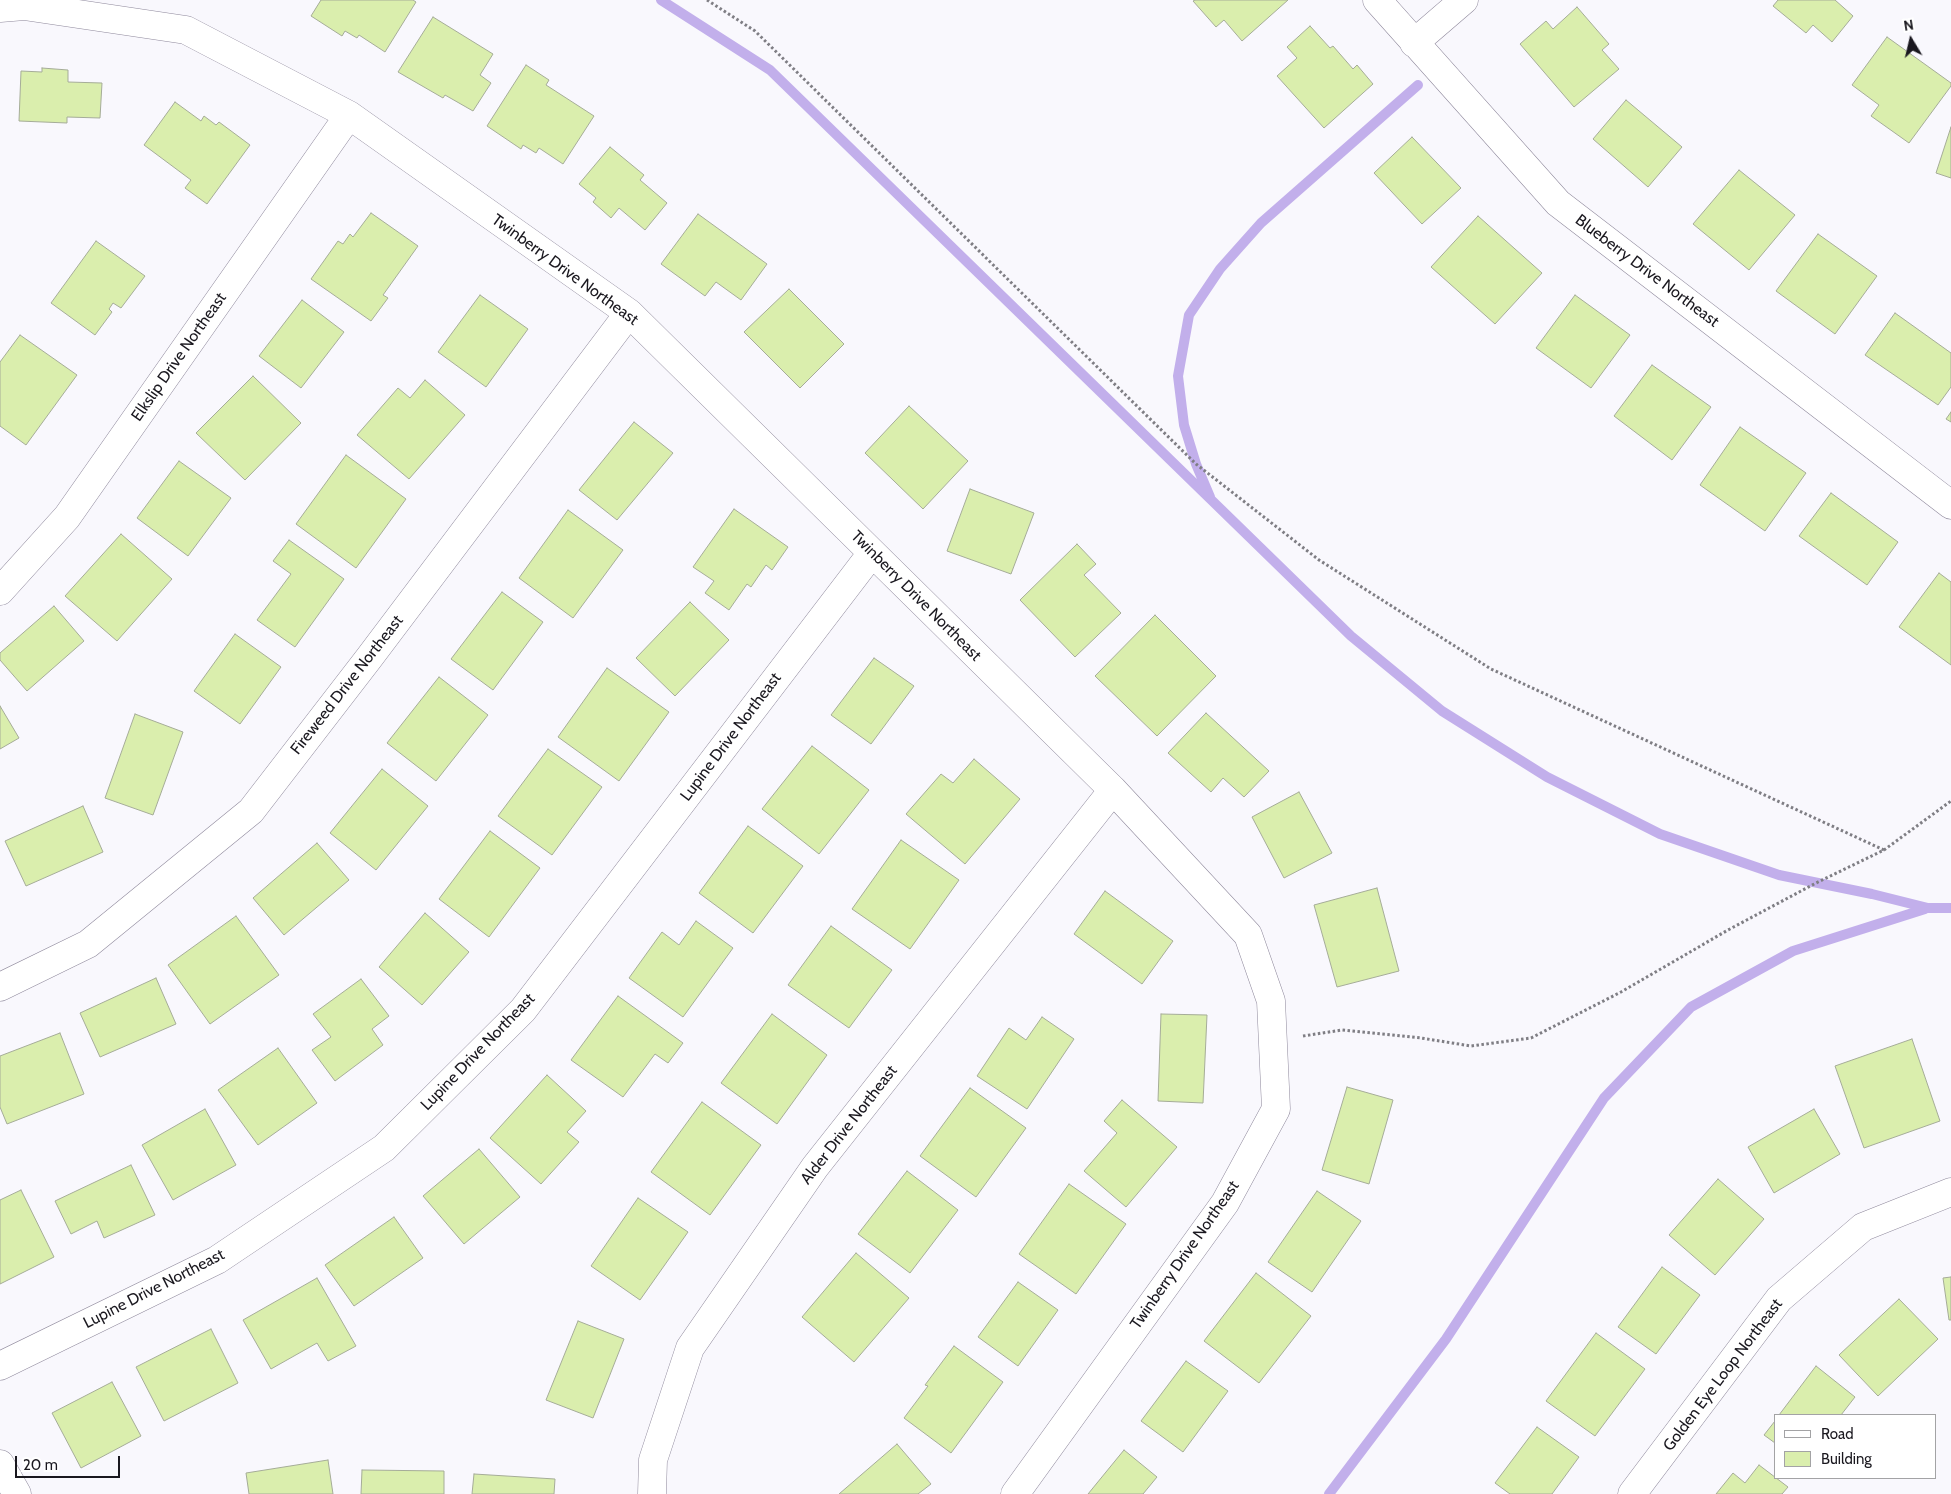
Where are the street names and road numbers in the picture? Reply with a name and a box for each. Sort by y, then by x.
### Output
street label: Twinberry Drive Northeast [488,210,642,330]
street label: Blueberry Drive Northeast [1571,211,1723,331]
street label: Elkslip Drive Northeast [127,289,231,425]
street label: Twinberry Drive Northeast [847,527,985,665]
street label: Fireweed Drive Northeast [287,612,407,758]
street label: Lupine Drive Northeast [676,669,786,805]
street label: Lupine Drive Northeast [417,989,539,1115]
street label: Alder Drive Northeast [797,1062,901,1188]
street label: Twinberry Drive Northeast [1127,1177,1243,1333]
street label: Lupine Drive Northeast [80,1245,228,1333]
street label: Golden Eye Loop Northeast [1659,1295,1787,1455]

